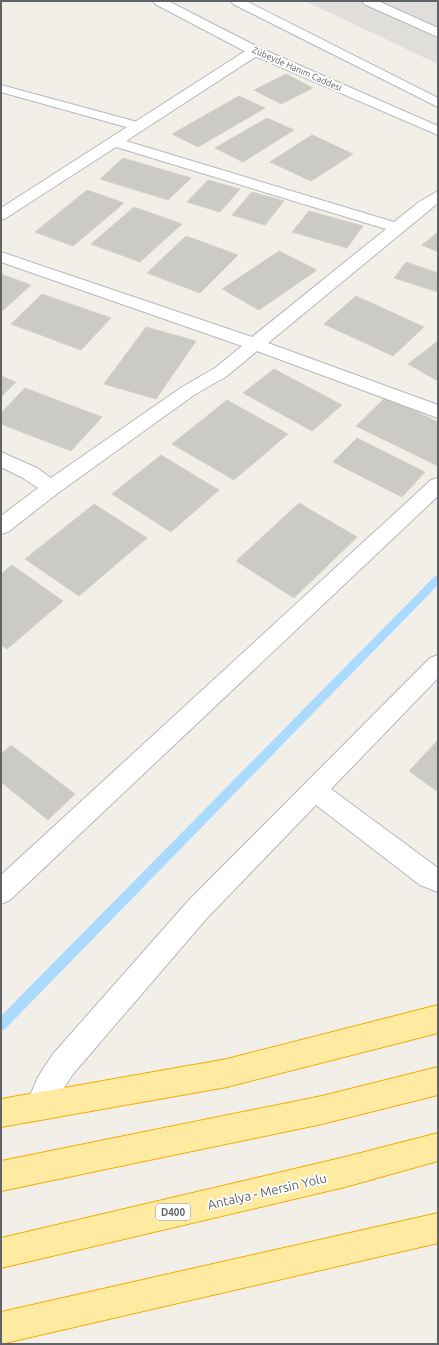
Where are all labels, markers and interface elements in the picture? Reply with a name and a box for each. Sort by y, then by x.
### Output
street label: Zübeyde Hanım Caddesi [251,45,343,93]
street label: Antalya - Mersin Yolu [206,1170,328,1212]
road number: D400 [156,1204,190,1220]

